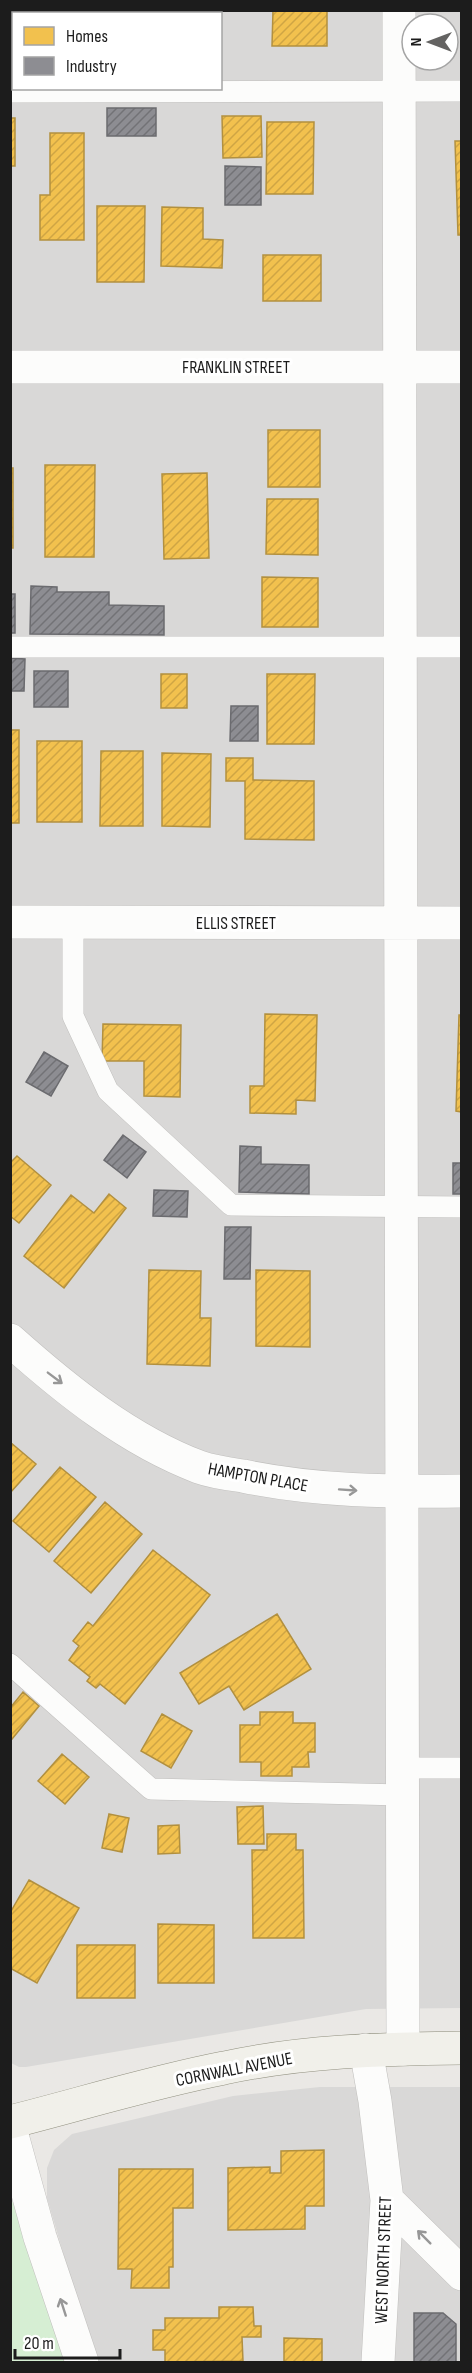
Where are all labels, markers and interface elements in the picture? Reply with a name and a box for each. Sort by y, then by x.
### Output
legend [12,12,222,90]
north arrow [400,12,460,72]
text: Homes [66,26,108,47]
text: N [407,38,426,46]
text: Industry [66,56,117,77]
street label: FRANKLIN STREET [182,357,290,378]
street label: ELLIS STREET [196,913,276,934]
one-way arrow [47,1371,63,1384]
street label: HAMPTON PLACE [206,1458,310,1497]
one-way arrow [338,1484,358,1495]
street label: CORNWALL AVENUE [174,2048,294,2091]
street label: WEST NORTH STREET [371,2196,396,2324]
one-way arrow [417,2230,432,2244]
one-way arrow [57,2298,68,2317]
scale bar [15,2322,120,2360]
text: 20 m [24,2333,54,2354]

